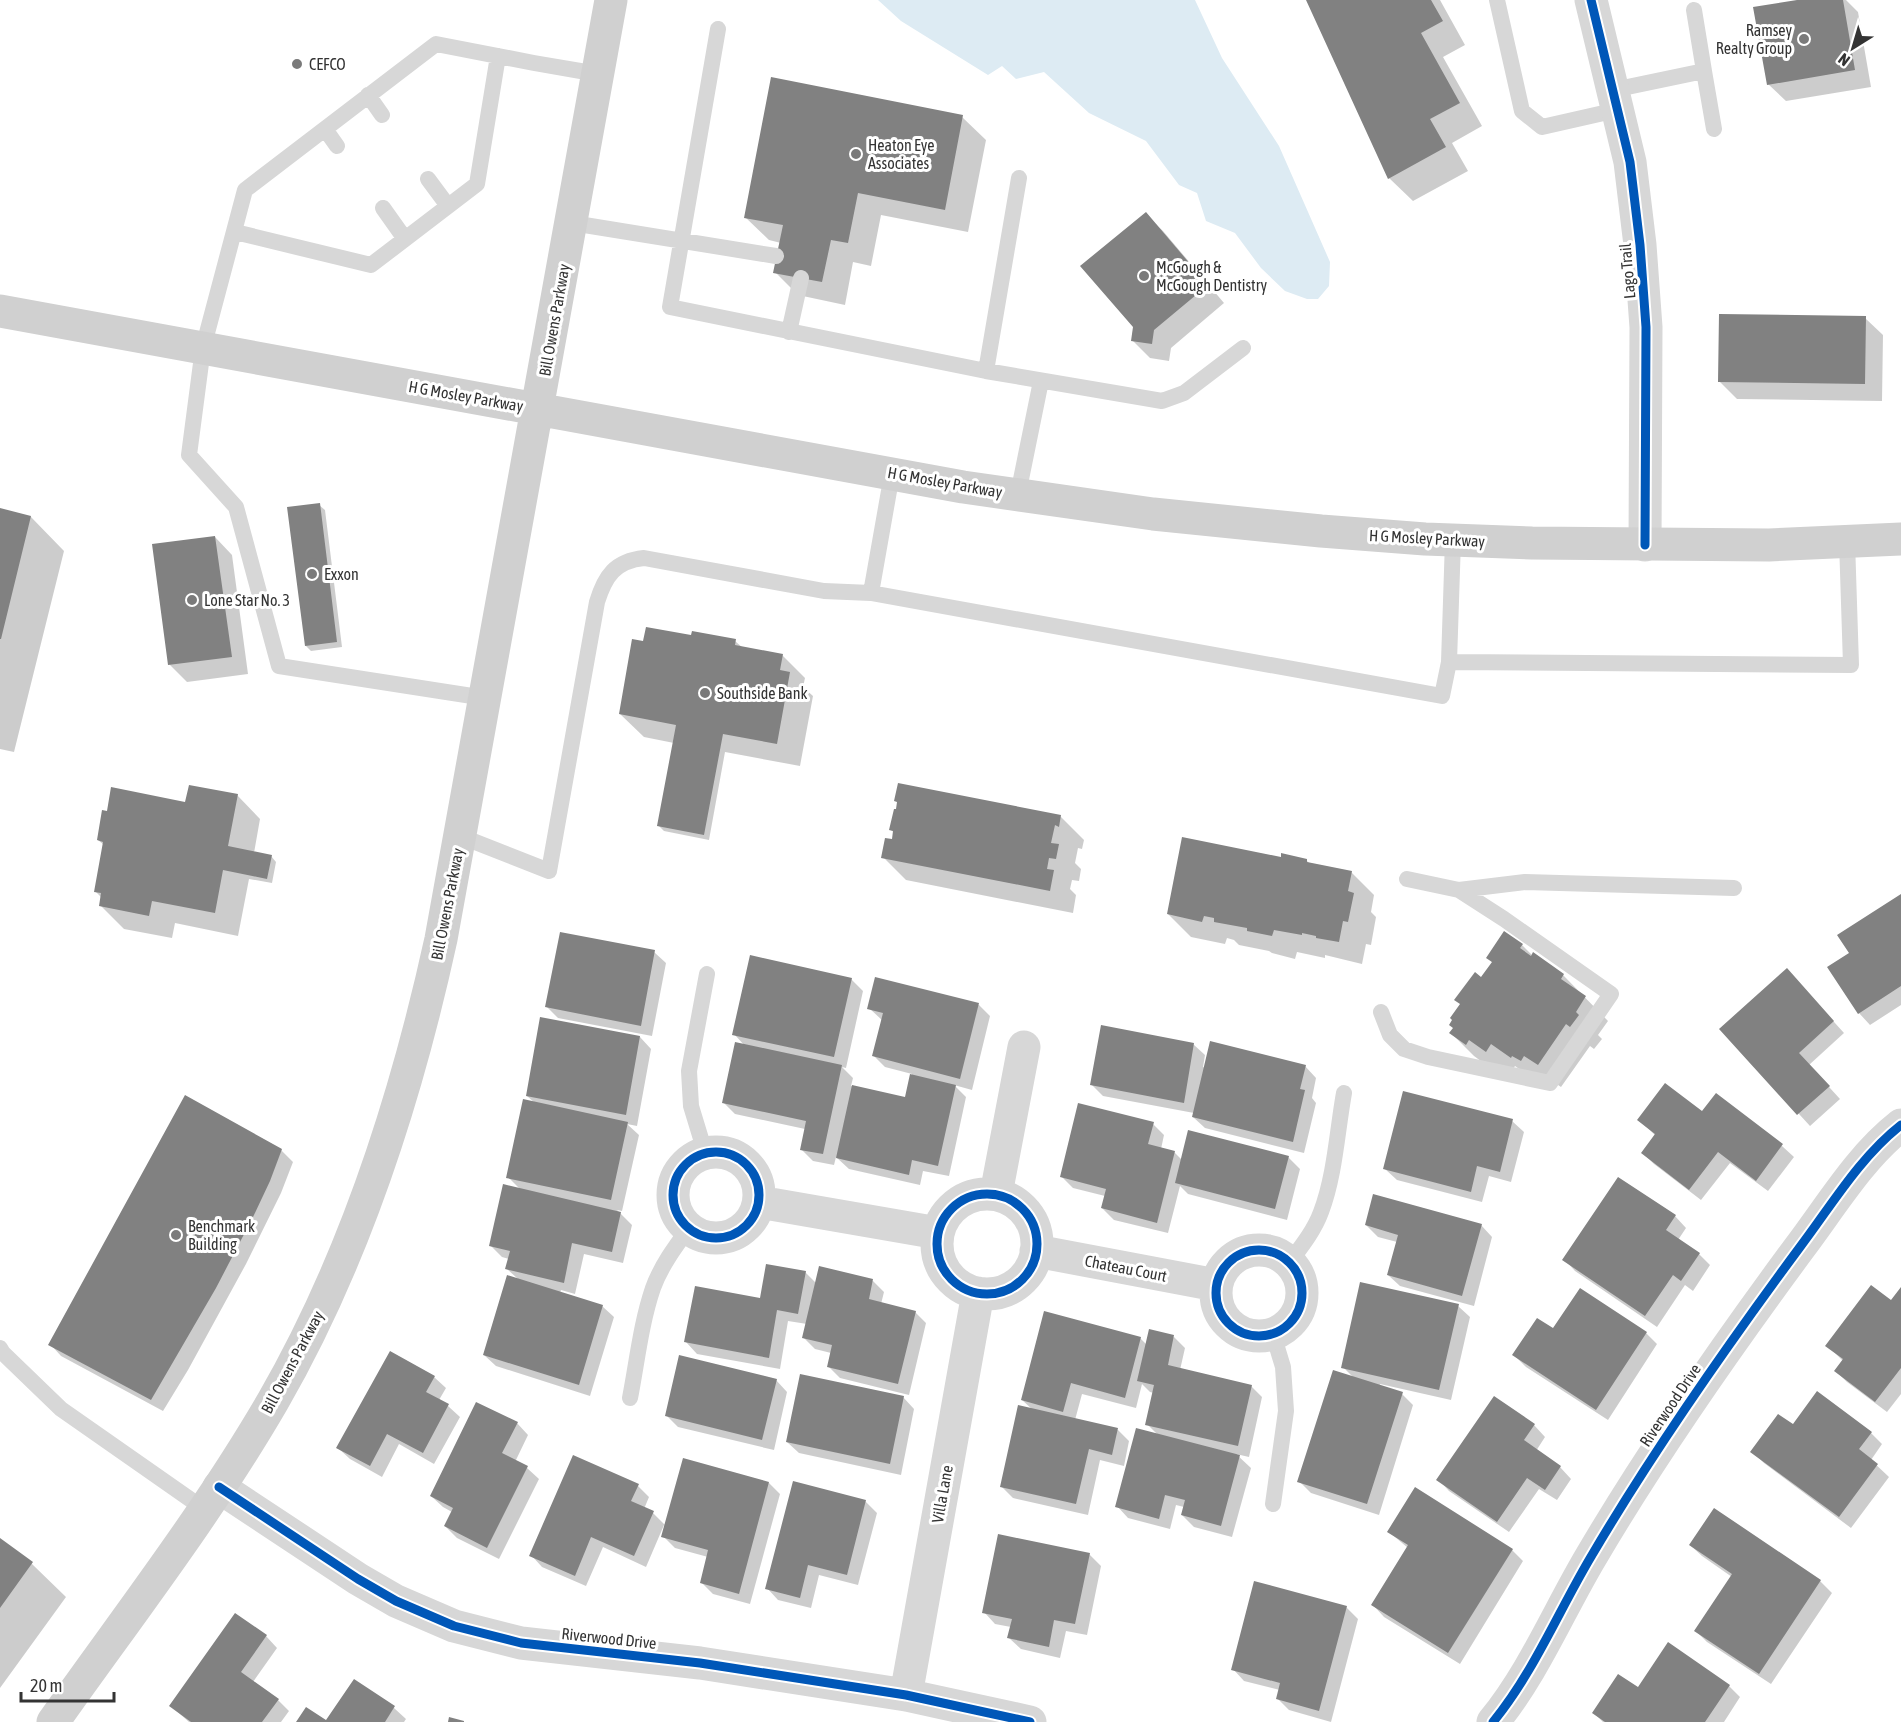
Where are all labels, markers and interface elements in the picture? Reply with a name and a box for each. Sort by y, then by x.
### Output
north arrow [1823,18,1883,78]
place label: Ramsey Realty Group [1716,21,1792,58]
marker: Ramsey Realty Group [1797,32,1811,46]
text: N [1835,50,1853,70]
place label: CEFCO [309,55,346,73]
marker: CEFCO [290,57,304,71]
place label: Heaton Eye Associates [868,136,934,172]
marker: Heaton Eye Associates [849,147,863,161]
street label: Lago Trail [1616,242,1639,300]
place label: McGough & McGough Dentistry [1156,258,1267,295]
street label: Bill Owens Parkway [535,262,574,378]
marker: McGough & McGough Dentistry [1137,269,1151,283]
street label: H G Mosley Parkway [407,377,525,416]
street label: H G Mosley Parkway [886,463,1004,502]
street label: H G Mosley Parkway [1368,526,1486,551]
place label: Exxon [324,565,359,583]
marker: Exxon [305,567,319,581]
place label: Lone Star No. 3 [204,591,290,609]
marker: Lone Star No. 3 [185,593,199,607]
place label: Southside Bank [717,684,808,702]
marker: Southside Bank [698,686,712,700]
street label: Bill Owens Parkway [427,846,468,962]
place label: Benchmark Building [188,1217,255,1254]
marker: Benchmark Building [169,1228,183,1242]
street label: Chateau Court [1083,1251,1169,1285]
street label: Bill Owens Parkway [257,1307,328,1417]
street label: Riverwood Drive [1636,1360,1704,1450]
street label: Villa Lane [928,1464,956,1524]
street label: Riverwood Drive [561,1624,657,1652]
scale bar [21,1665,114,1703]
text: 20 m [30,1675,62,1696]

